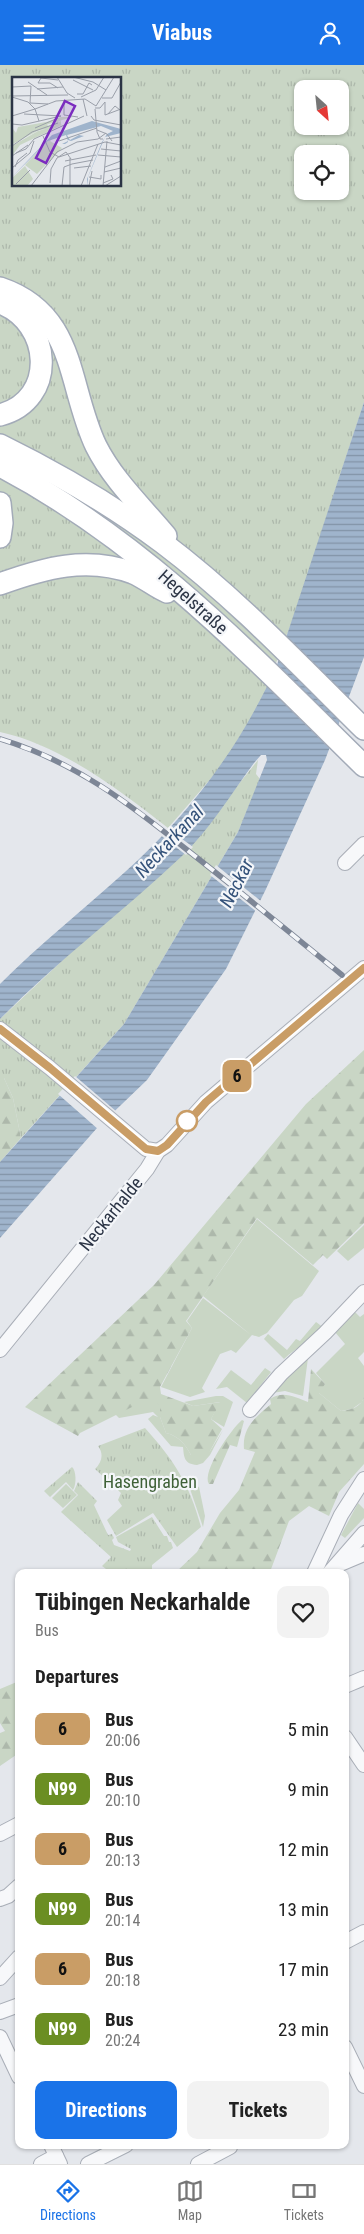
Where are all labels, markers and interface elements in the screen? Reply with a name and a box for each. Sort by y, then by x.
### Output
icon: menu [20,19,48,47]
icon: person [316,19,344,47]
text: Viabus [152,20,212,45]
inset map [12,77,121,186]
north arrow [294,80,349,135]
map controls [294,80,349,200]
button: locate [294,145,349,200]
street label: Hegelstraße [154,565,232,638]
water label: Neckarkanal [130,800,209,882]
water label: Neckar [215,855,259,911]
line badge: 6 [221,1060,253,1092]
text: 6 [232,1065,242,1086]
unlabelled marker [176,1110,198,1132]
street label: Neckarhalde [74,1173,147,1255]
park label: Hasengraben [103,1471,197,1492]
button: heart [277,1586,329,1638]
text: Tübingen Neckarhalde [35,1588,250,1616]
text: Bus [35,1621,59,1640]
text: Departures [35,1665,119,1688]
text: Bus [105,1708,134,1731]
text: 6 [58,1718,67,1739]
text: 5 min [287,1718,329,1741]
text: 20:06 [105,1731,140,1750]
text: Bus [105,1768,134,1791]
text: N99 [48,1778,77,1799]
text: 9 min [287,1778,329,1801]
text: 20:10 [105,1791,140,1810]
text: Bus [105,1828,134,1851]
text: 6 [58,1838,67,1859]
text: 12 min [278,1838,329,1861]
text: 20:13 [105,1851,140,1870]
text: Bus [105,1888,134,1911]
text: N99 [48,1898,77,1919]
text: 13 min [278,1898,329,1921]
text: 20:14 [105,1911,140,1930]
text: Bus [105,1948,134,1971]
text: 6 [58,1958,67,1979]
text: 17 min [278,1958,329,1981]
text: 20:18 [105,1971,140,1990]
text: Bus [105,2008,134,2031]
text: N99 [48,2018,77,2039]
text: 23 min [278,2018,329,2041]
text: 20:24 [105,2031,140,2050]
button: Directions [35,2081,177,2139]
button: Tickets [187,2081,329,2139]
tab: Directions [40,2177,96,2223]
tab: Map [176,2177,204,2223]
tab: Tickets [284,2177,324,2223]

